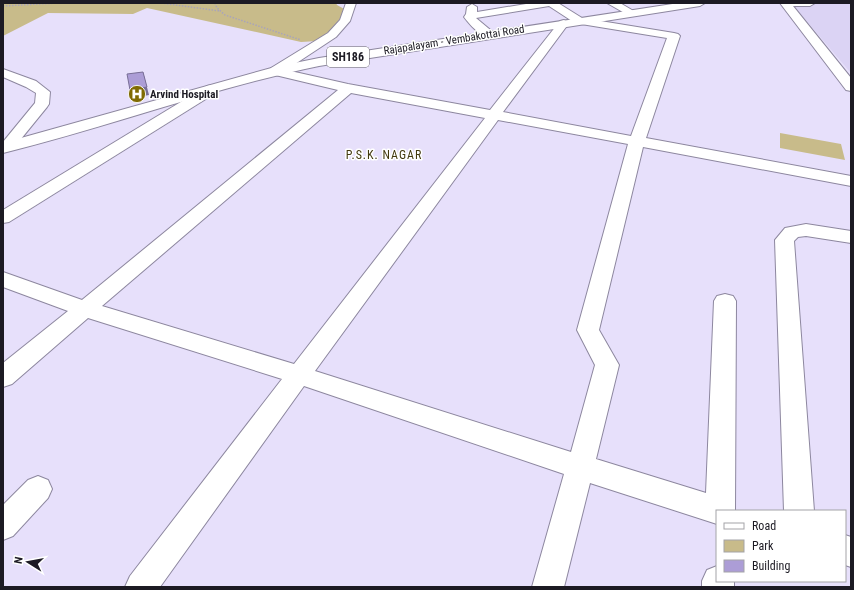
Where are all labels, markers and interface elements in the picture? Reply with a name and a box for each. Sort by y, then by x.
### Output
street label: Rajapalayam - Vembakottai Road [383,22,525,58]
road number: SH186 [327,47,369,67]
hospital icon: Arvind Hospital [127,84,147,104]
place label: Arvind Hospital [150,88,218,101]
district label: P.S.K. NAGAR [346,148,422,162]
legend [716,510,846,582]
text: Road [752,519,776,533]
text: Park [752,539,774,553]
north arrow [8,542,48,582]
text: N [12,555,26,565]
text: Building [752,559,790,573]

